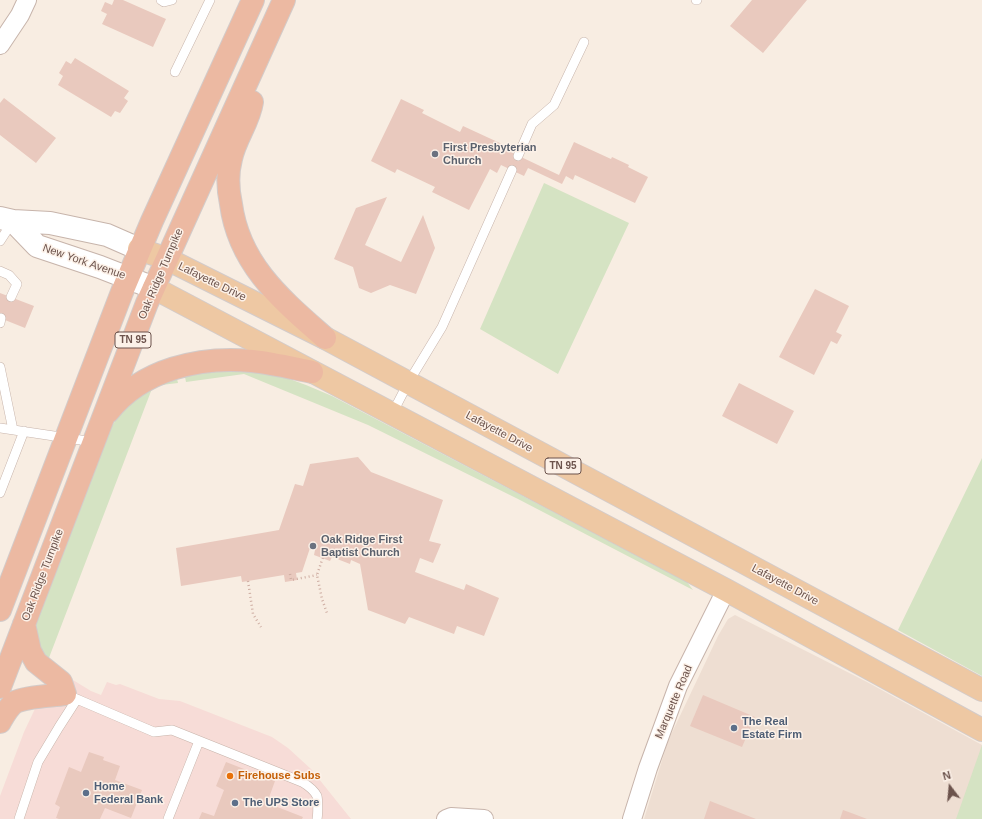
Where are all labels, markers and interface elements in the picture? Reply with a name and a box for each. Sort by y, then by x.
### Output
place label: First Presbyterian Church [443,141,537,167]
marker: First Presbyterian Church [430,149,440,159]
street label: Oak Ridge Turnpike [136,227,186,321]
street label: New York Avenue [41,242,127,282]
street label: Lafayette Drive [176,260,248,304]
road number: TN 95 [115,332,151,348]
street label: Lafayette Drive [463,409,535,455]
road number: TN 95 [545,458,581,474]
street label: Oak Ridge Turnpike [19,527,67,623]
place label: Oak Ridge First Baptist Church [321,533,402,559]
marker: Oak Ridge First Baptist Church [308,541,318,551]
street label: Lafayette Drive [749,562,821,608]
street label: Marquette Road [653,663,695,741]
place label: The Real Estate Firm [742,715,802,741]
marker: The Real Estate Firm [729,723,739,733]
north arrow [930,767,970,807]
place label: Firehouse Subs [238,769,321,783]
text: N [941,769,952,782]
marker: Firehouse Subs [225,771,235,781]
place label: Home Federal Bank [94,780,163,806]
marker: Home Federal Bank [81,788,91,798]
place label: The UPS Store [243,796,319,810]
marker: The UPS Store [230,798,240,808]

